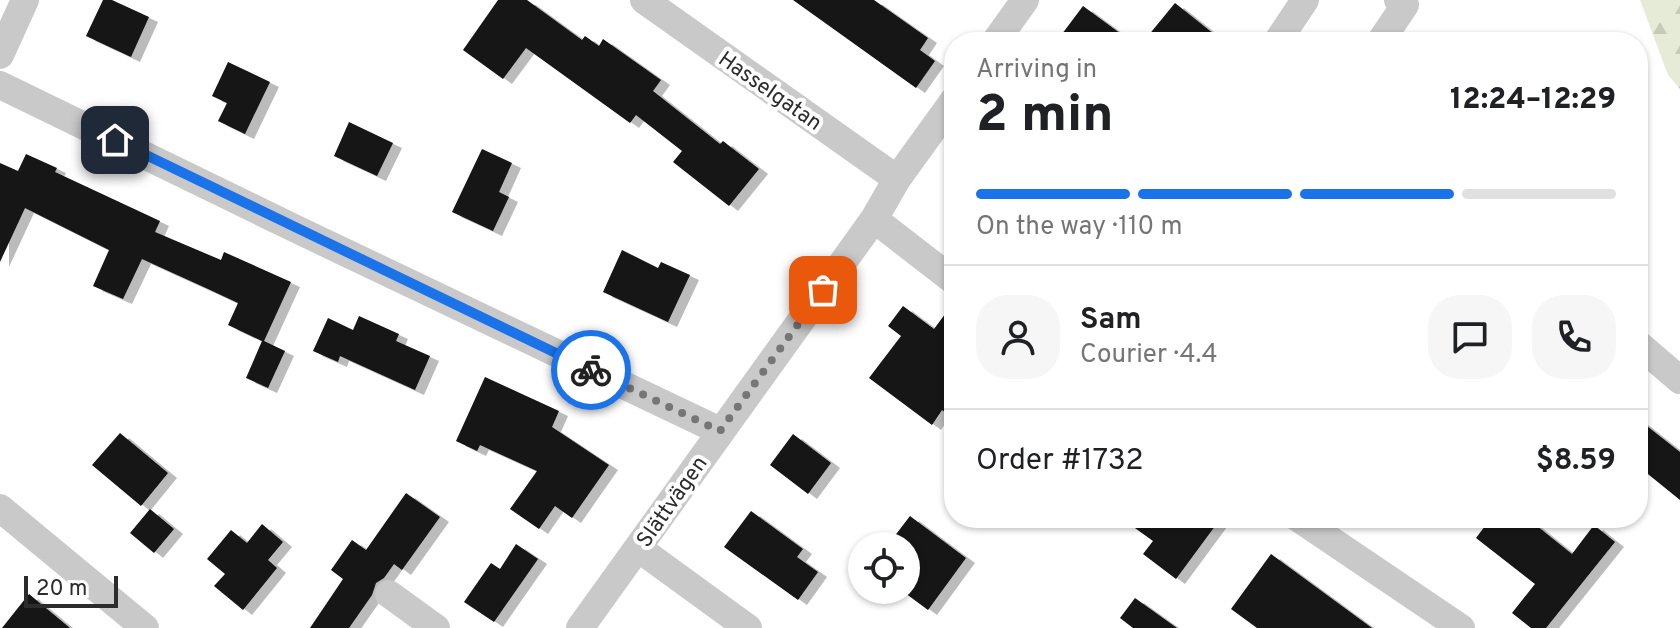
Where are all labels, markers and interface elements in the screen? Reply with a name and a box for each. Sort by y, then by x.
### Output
street label: Hasselgatan [712,46,827,138]
text: Arriving in [976,54,1097,87]
text: 12:24–12:29 [1450,82,1616,119]
text: 2 min [976,84,1114,150]
pin [81,106,149,174]
icon: home [93,118,137,162]
text: On the way · 110 m [976,211,1182,244]
pin [789,256,857,324]
icon: bag [801,268,845,312]
button: person [976,295,1060,379]
button: chat [1428,295,1512,379]
button: phone [1532,295,1616,379]
text: Sam [1080,302,1142,339]
courier [551,330,631,410]
text: Courier · 4.4 [1080,339,1218,372]
icon: bike [569,348,613,392]
text: Order #1732 [976,443,1144,480]
text: $8.59 [1536,443,1616,480]
street label: Slättvägen [632,451,714,553]
map controls [848,532,920,604]
button: locate [848,532,920,604]
scale bar [24,572,118,608]
text: 20 m [36,576,87,603]

